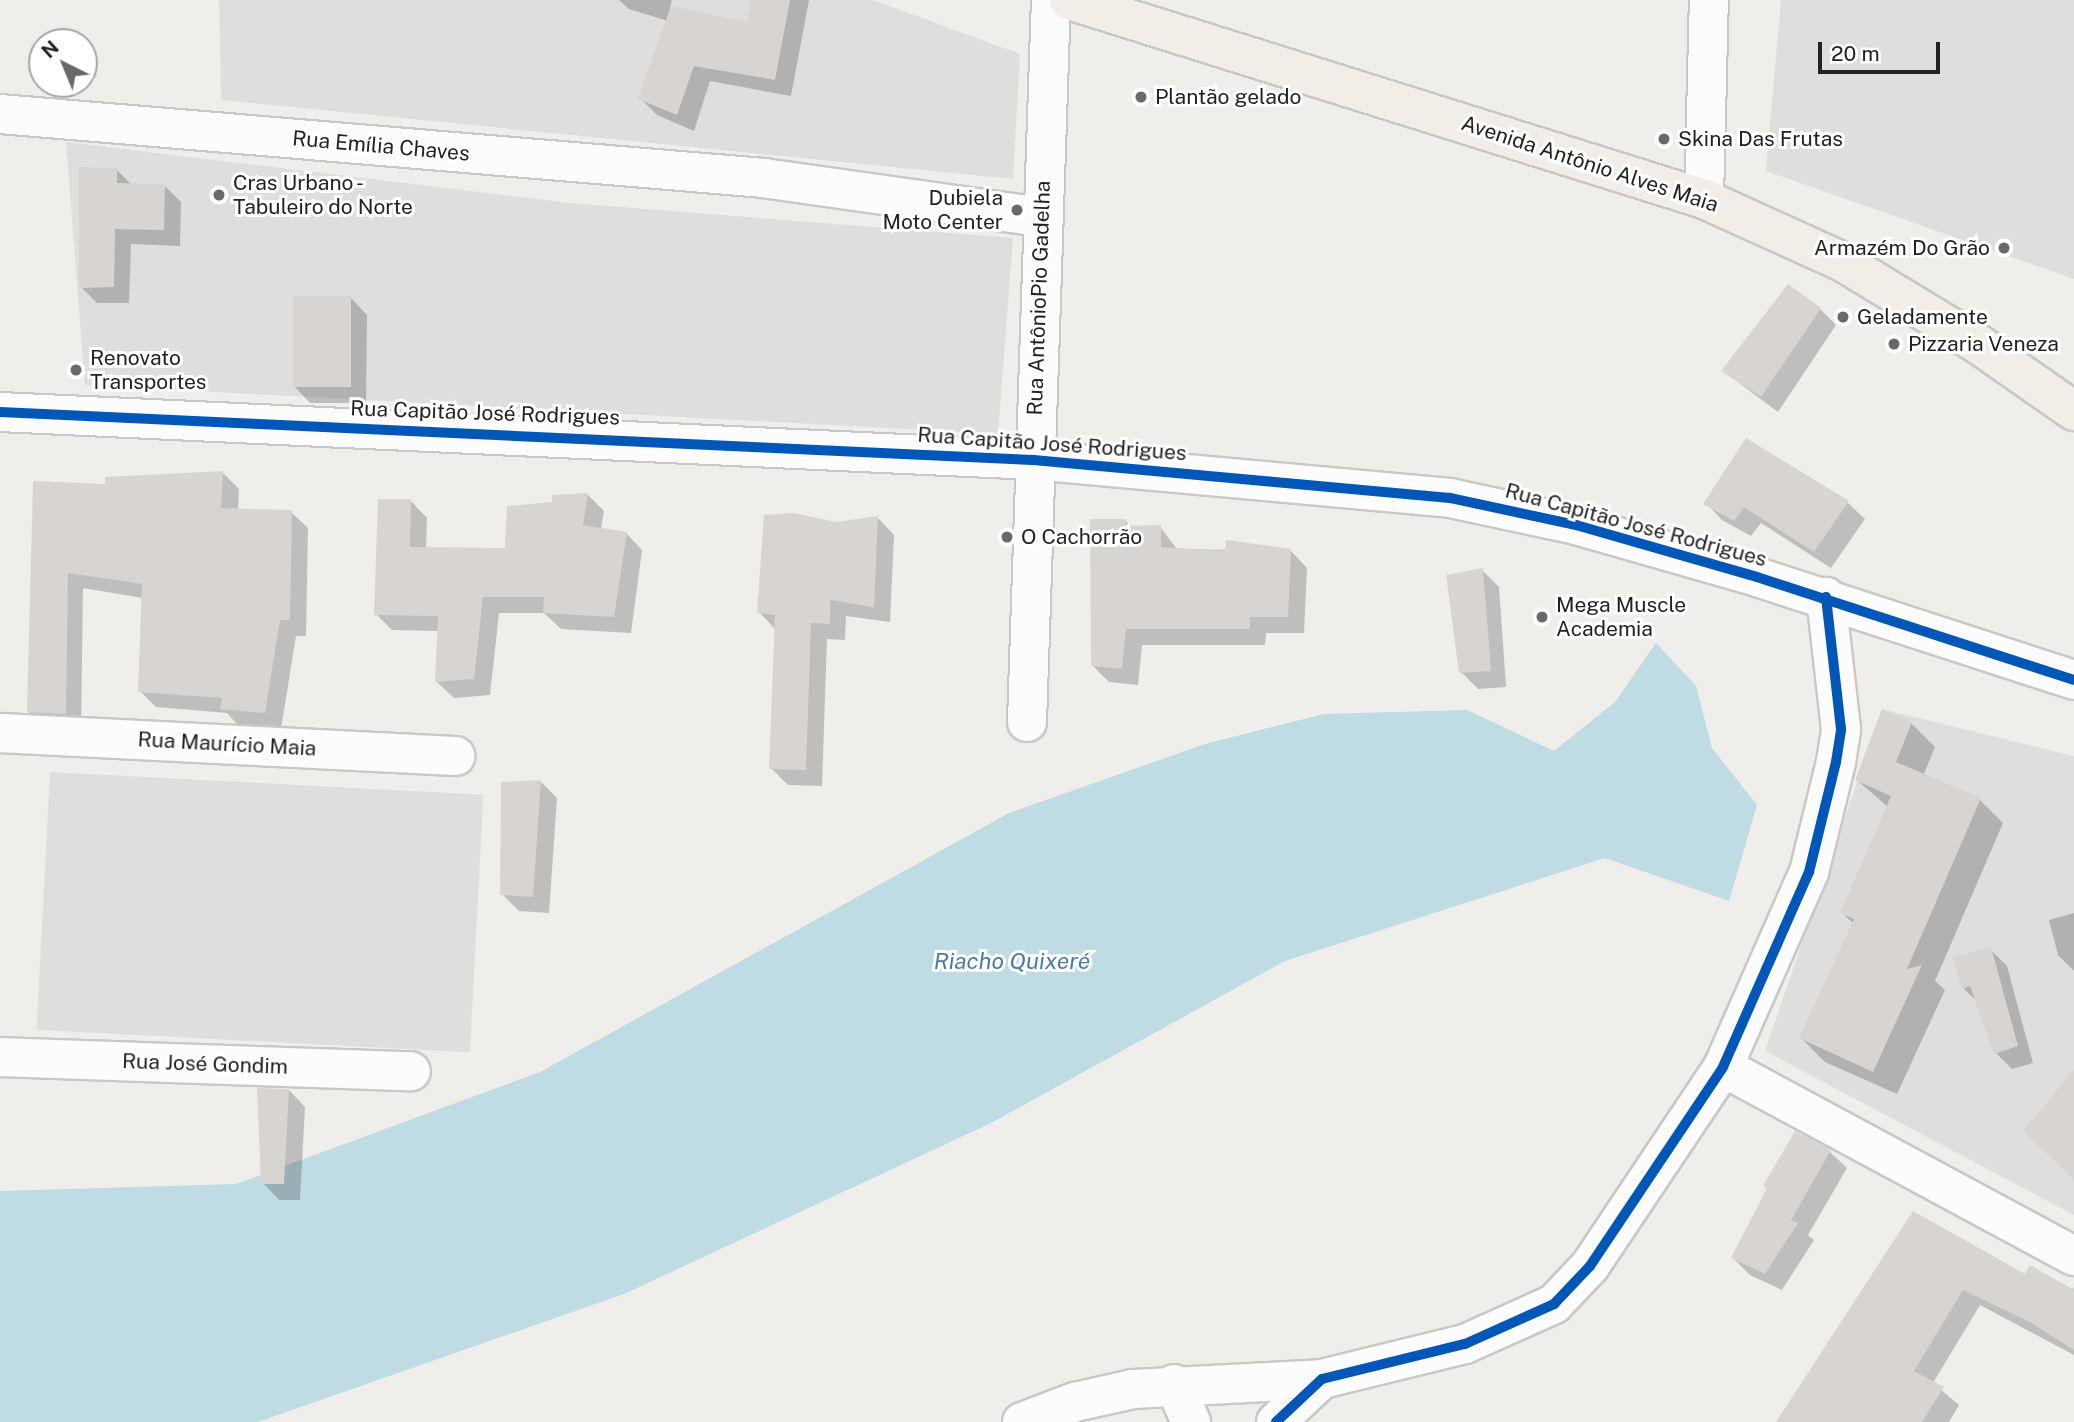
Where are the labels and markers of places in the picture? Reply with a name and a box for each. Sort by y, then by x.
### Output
place label: Plantão gelado [1155,84,1301,110]
marker: Plantão gelado [1133,89,1149,105]
place label: Skina Das Frutas [1678,126,1843,152]
marker: Skina Das Frutas [1656,131,1672,147]
place label: Cras Urbano - Tabuleiro do Norte [233,170,413,220]
place label: Dubiela Moto Center [882,185,1003,235]
marker: Cras Urbano - Tabuleiro do Norte [211,187,227,203]
marker: Dubiela Moto Center [1009,202,1025,218]
place label: Armazém Do Grão [1814,235,1990,261]
marker: Armazém Do Grão [1996,240,2012,256]
place label: Geladamente [1857,304,1988,330]
marker: Geladamente [1835,309,1851,325]
place label: Pizzaria Veneza [1908,331,2059,357]
marker: Pizzaria Veneza [1886,336,1902,352]
place label: Renovato Transportes [90,345,206,395]
marker: Renovato Transportes [68,362,84,378]
place label: O Cachorrão [1021,524,1142,550]
marker: O Cachorrão [999,529,1015,545]
place label: Mega Muscle Academia [1556,592,1686,642]
marker: Mega Muscle Academia [1534,609,1550,625]

